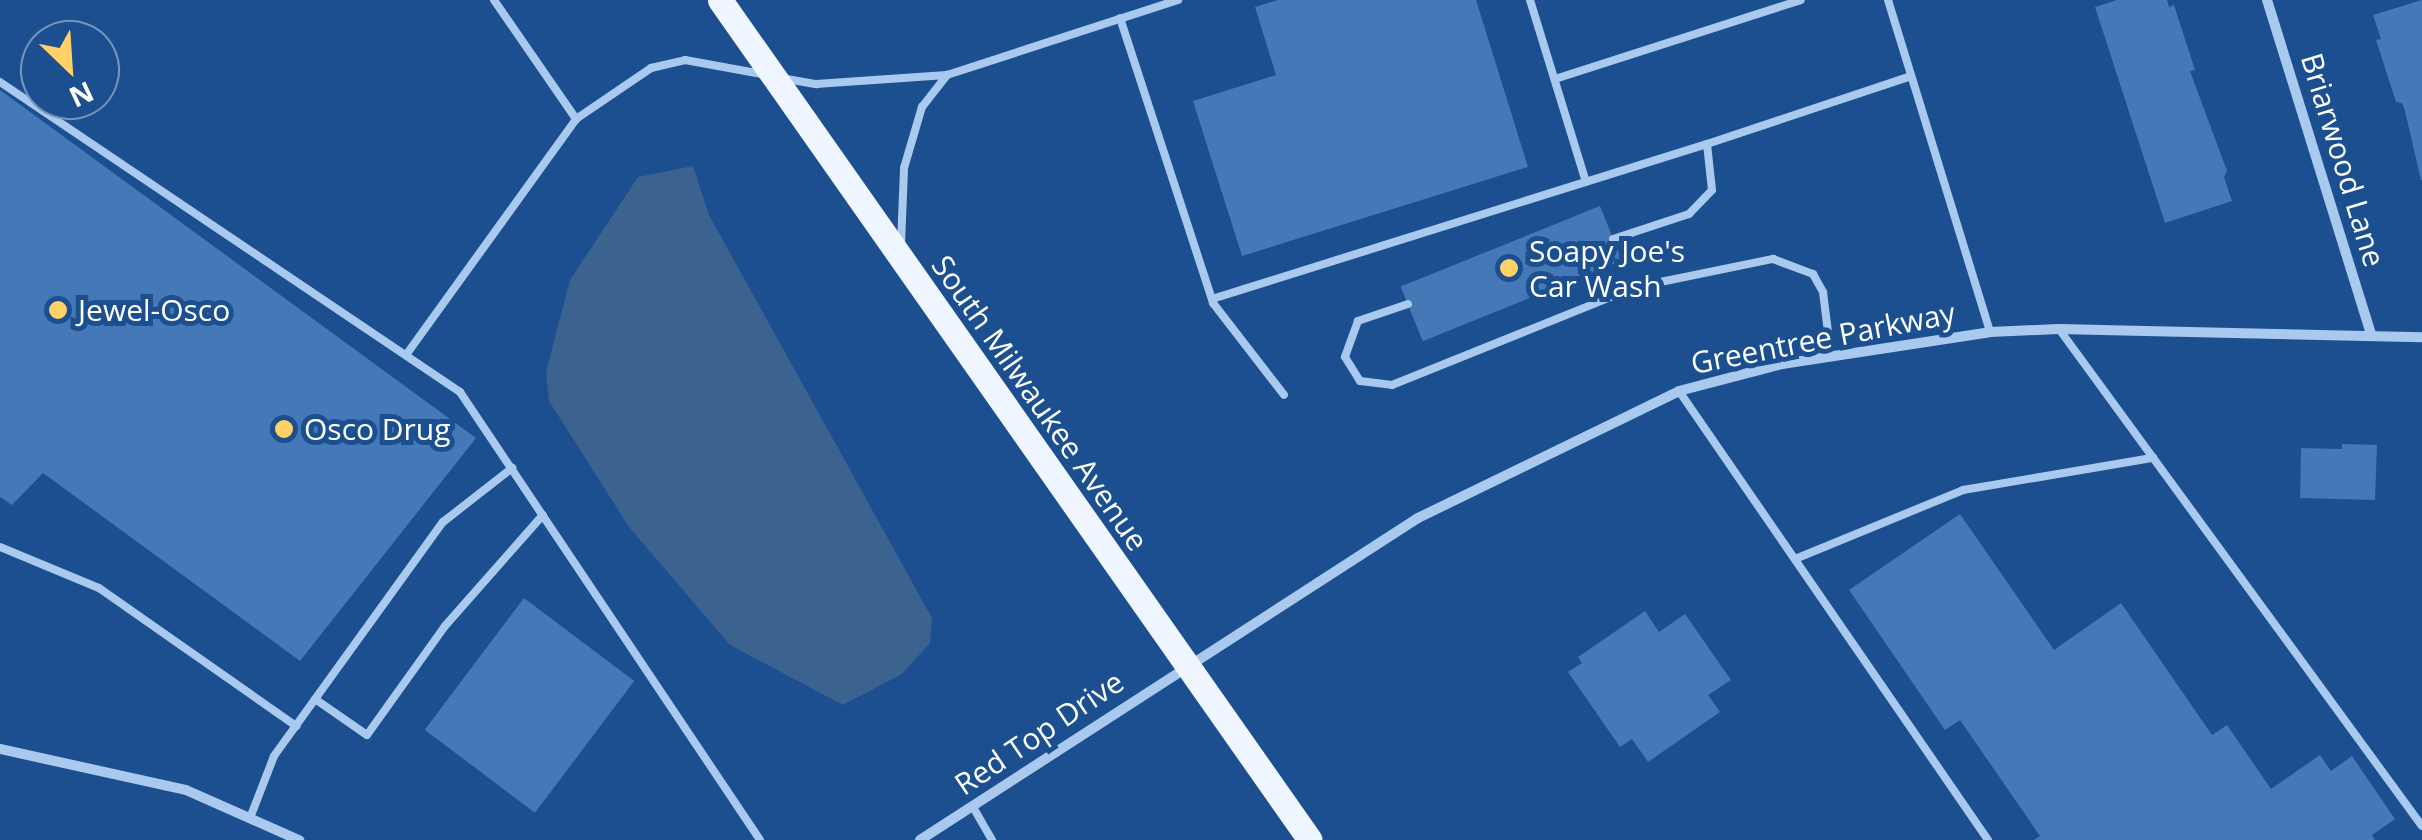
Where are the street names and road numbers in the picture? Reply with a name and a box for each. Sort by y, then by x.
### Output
street label: Briarwood Lane [2293,49,2393,271]
street label: South Milwaukee Avenue [924,249,1156,557]
street label: Greentree Parkway [1688,295,1958,381]
street label: Red Top Drive [948,663,1130,803]

